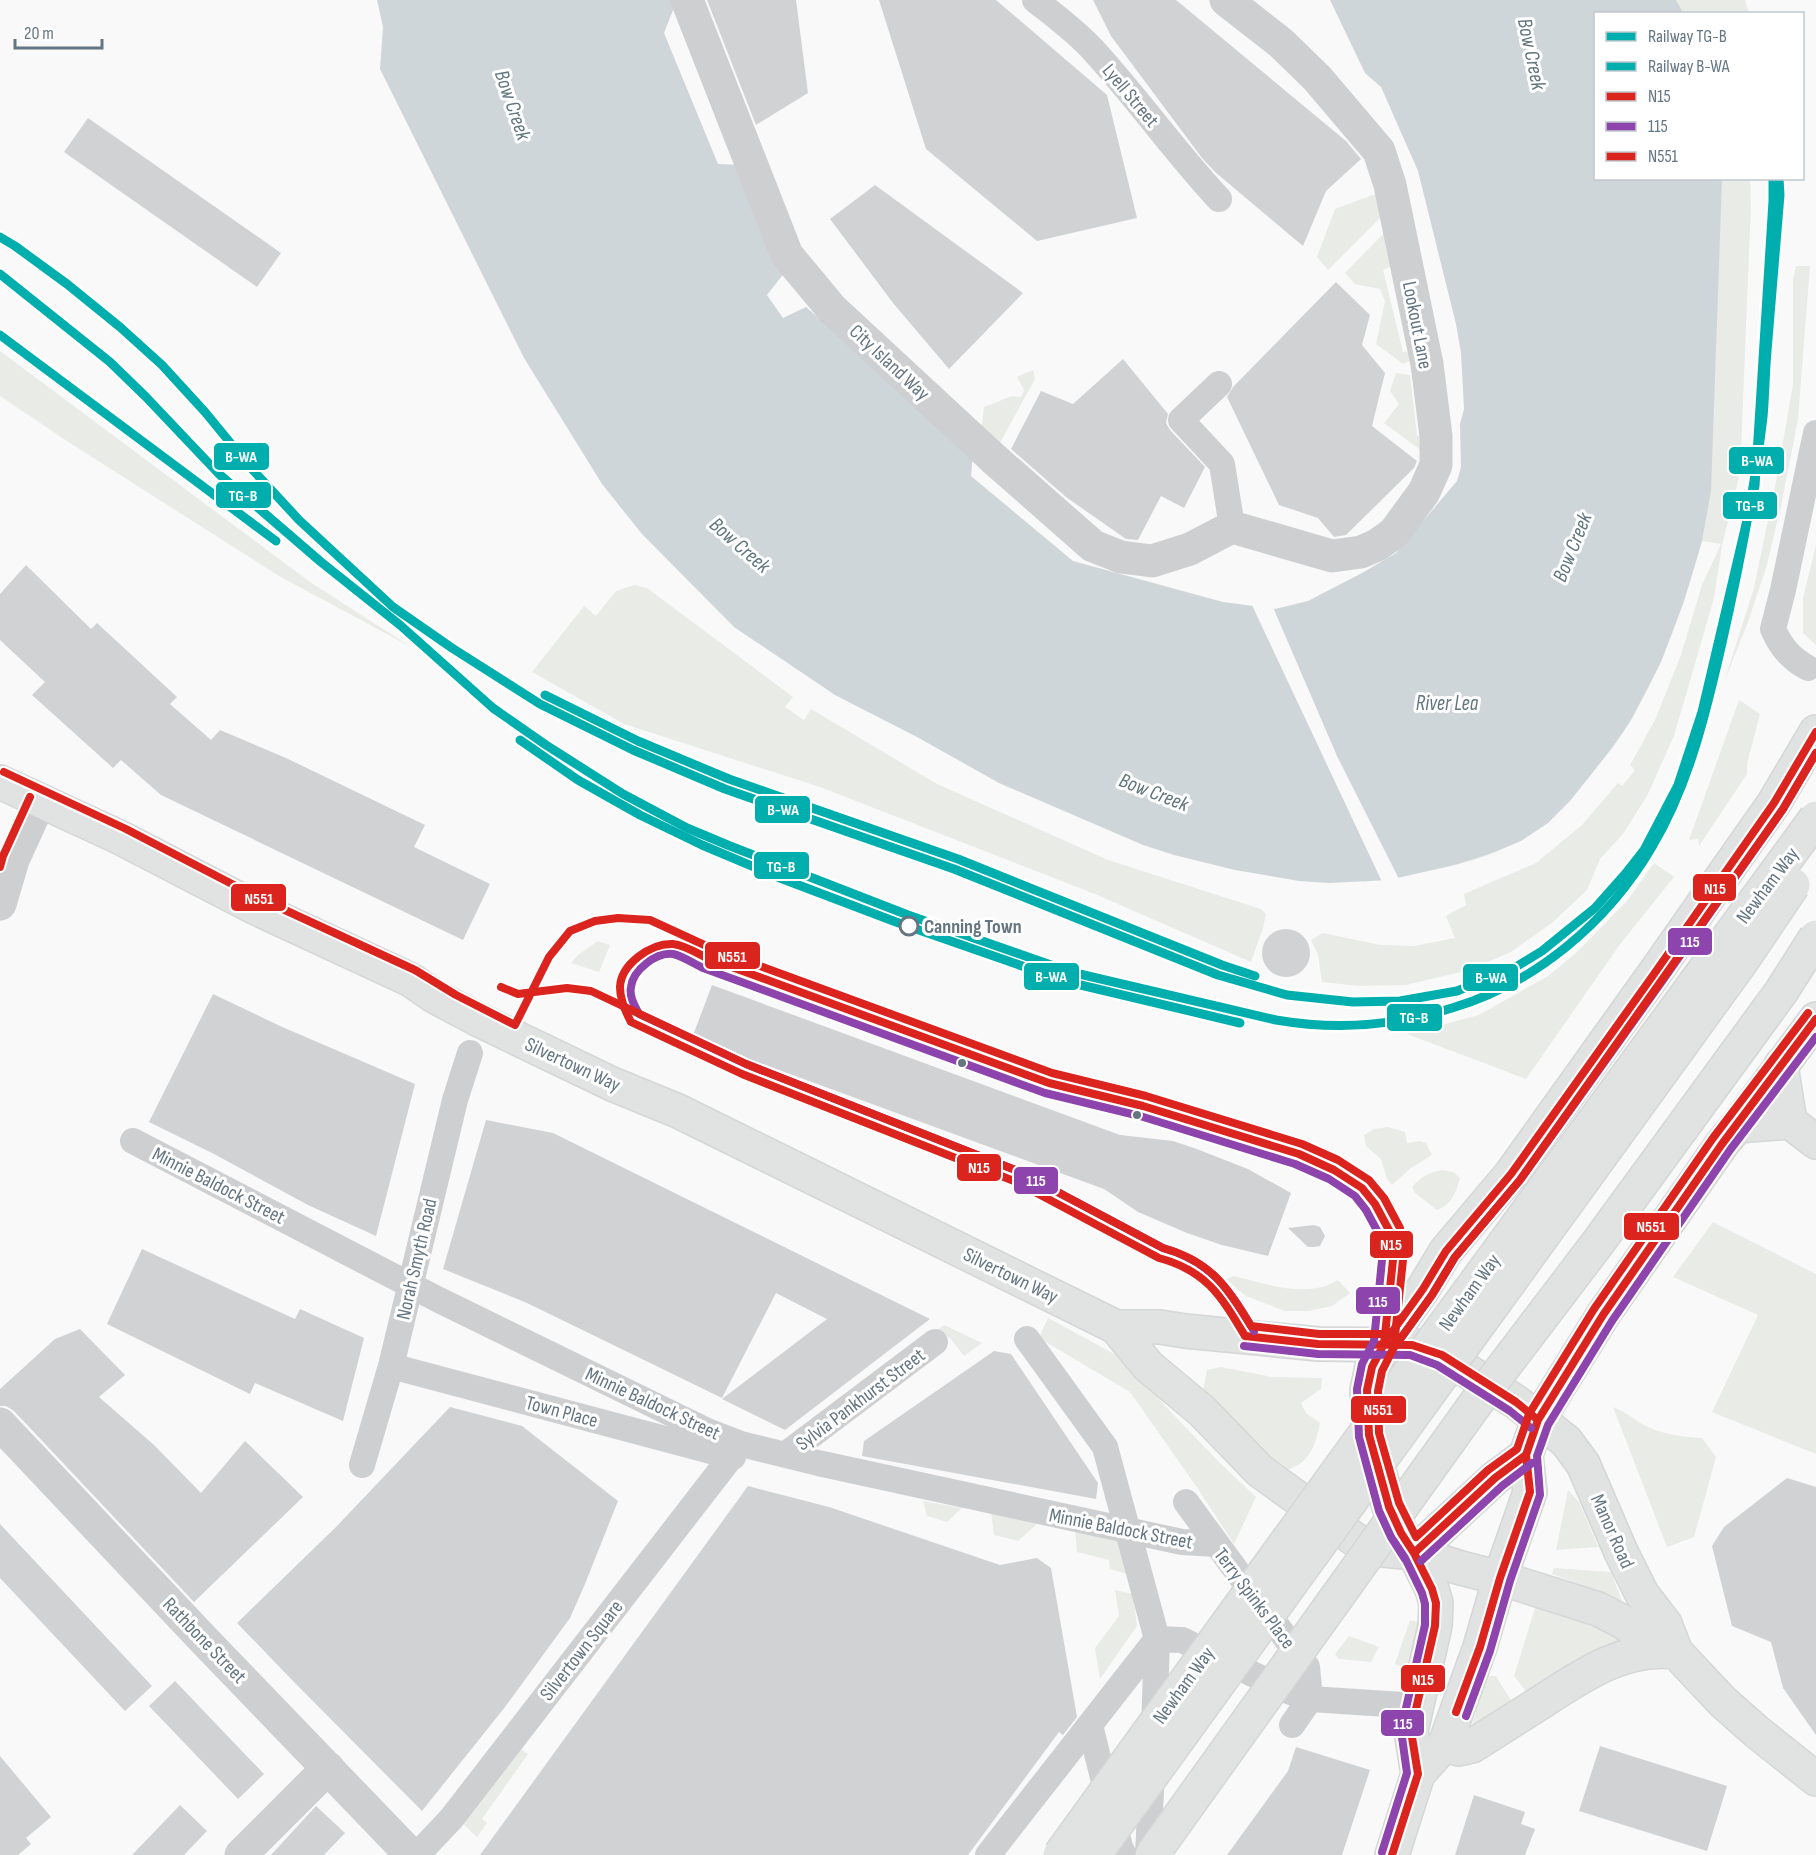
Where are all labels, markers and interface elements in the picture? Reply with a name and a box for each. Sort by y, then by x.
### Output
scale bar [15,12,102,50]
legend [1594,12,1804,180]
water label: Bow Creek [1512,16,1551,93]
text: 20 m [24,23,54,44]
text: Railway TG-B [1648,26,1727,47]
text: Railway B-WA [1648,56,1730,77]
street label: Lyell Street [1097,59,1164,132]
water label: Bow Creek [489,67,536,145]
text: N15 [1648,86,1671,107]
text: 115 [1648,116,1668,137]
text: N551 [1648,146,1679,167]
street label: Lookout Lane [1397,279,1437,371]
street label: City Island Way [844,320,935,406]
line badge: B-WA [213,442,270,471]
line badge: B-WA [1728,446,1785,475]
text: B-WA [225,448,257,467]
text: B-WA [1741,452,1773,471]
line badge: TG-B [215,481,272,509]
text: TG-B [229,487,258,506]
line badge: TG-B [1722,491,1778,520]
text: TG-B [1736,497,1765,516]
water label: Bow Creek [1547,508,1598,585]
water label: Bow Creek [704,512,776,579]
water label: River Lea [1416,691,1479,716]
water label: Bow Creek [1116,768,1193,818]
line badge: B-WA [754,795,811,824]
text: B-WA [767,801,799,820]
street label: Newham Way [1731,842,1804,929]
line badge: TG-B [753,851,810,880]
text: TG-B [767,858,796,877]
line badge: N15 [1692,873,1737,902]
text: N15 [1704,880,1726,899]
line badge: N551 [230,883,287,912]
text: N551 [245,890,274,909]
place label: Canning Town [924,915,1022,939]
marker: Canning Town [899,916,919,936]
line badge: 115 [1667,927,1713,956]
text: 115 [1680,933,1700,952]
line badge: N551 [704,941,761,970]
text: N551 [718,948,747,967]
line badge: B-WA [1023,962,1080,991]
line badge: B-WA [1462,963,1519,992]
text: B-WA [1035,968,1067,987]
text: B-WA [1475,969,1507,988]
line badge: TG-B [1386,1003,1443,1032]
text: TG-B [1400,1009,1429,1028]
street label: Silvertown Way [521,1032,624,1098]
unlabelled marker [956,1057,968,1069]
unlabelled marker [1131,1109,1143,1121]
street label: Minnie Baldock Street [148,1142,289,1230]
line badge: N15 [956,1153,1002,1182]
text: N15 [968,1159,990,1178]
line badge: 115 [1013,1166,1059,1195]
text: 115 [1026,1172,1046,1191]
street label: Norah Smyth Road [391,1196,443,1322]
line badge: N551 [1623,1212,1680,1241]
text: N551 [1637,1218,1666,1237]
line badge: N15 [1369,1230,1414,1259]
text: N15 [1380,1236,1402,1255]
street label: Silvertown Way [959,1243,1062,1309]
street label: Newham Way [1434,1249,1506,1336]
line badge: 115 [1355,1286,1401,1315]
text: 115 [1368,1293,1388,1312]
street label: Sylvia Pankhurst Street [791,1343,930,1456]
street label: Minnie Baldock Street [581,1362,724,1446]
street label: Town Place [523,1391,600,1433]
line badge: N551 [1350,1395,1407,1424]
text: N551 [1364,1401,1393,1420]
street label: Manor Road [1585,1491,1639,1572]
street label: Minnie Baldock Street [1047,1503,1195,1555]
street label: Terry Spinks Place [1208,1543,1300,1654]
street label: Rathbone Street [157,1593,251,1689]
street label: Silvertown Square [535,1596,629,1706]
street label: Newham Way [1148,1642,1220,1729]
line badge: N15 [1400,1664,1446,1693]
text: N15 [1412,1671,1434,1690]
line badge: 115 [1380,1709,1425,1737]
text: 115 [1393,1715,1413,1734]

